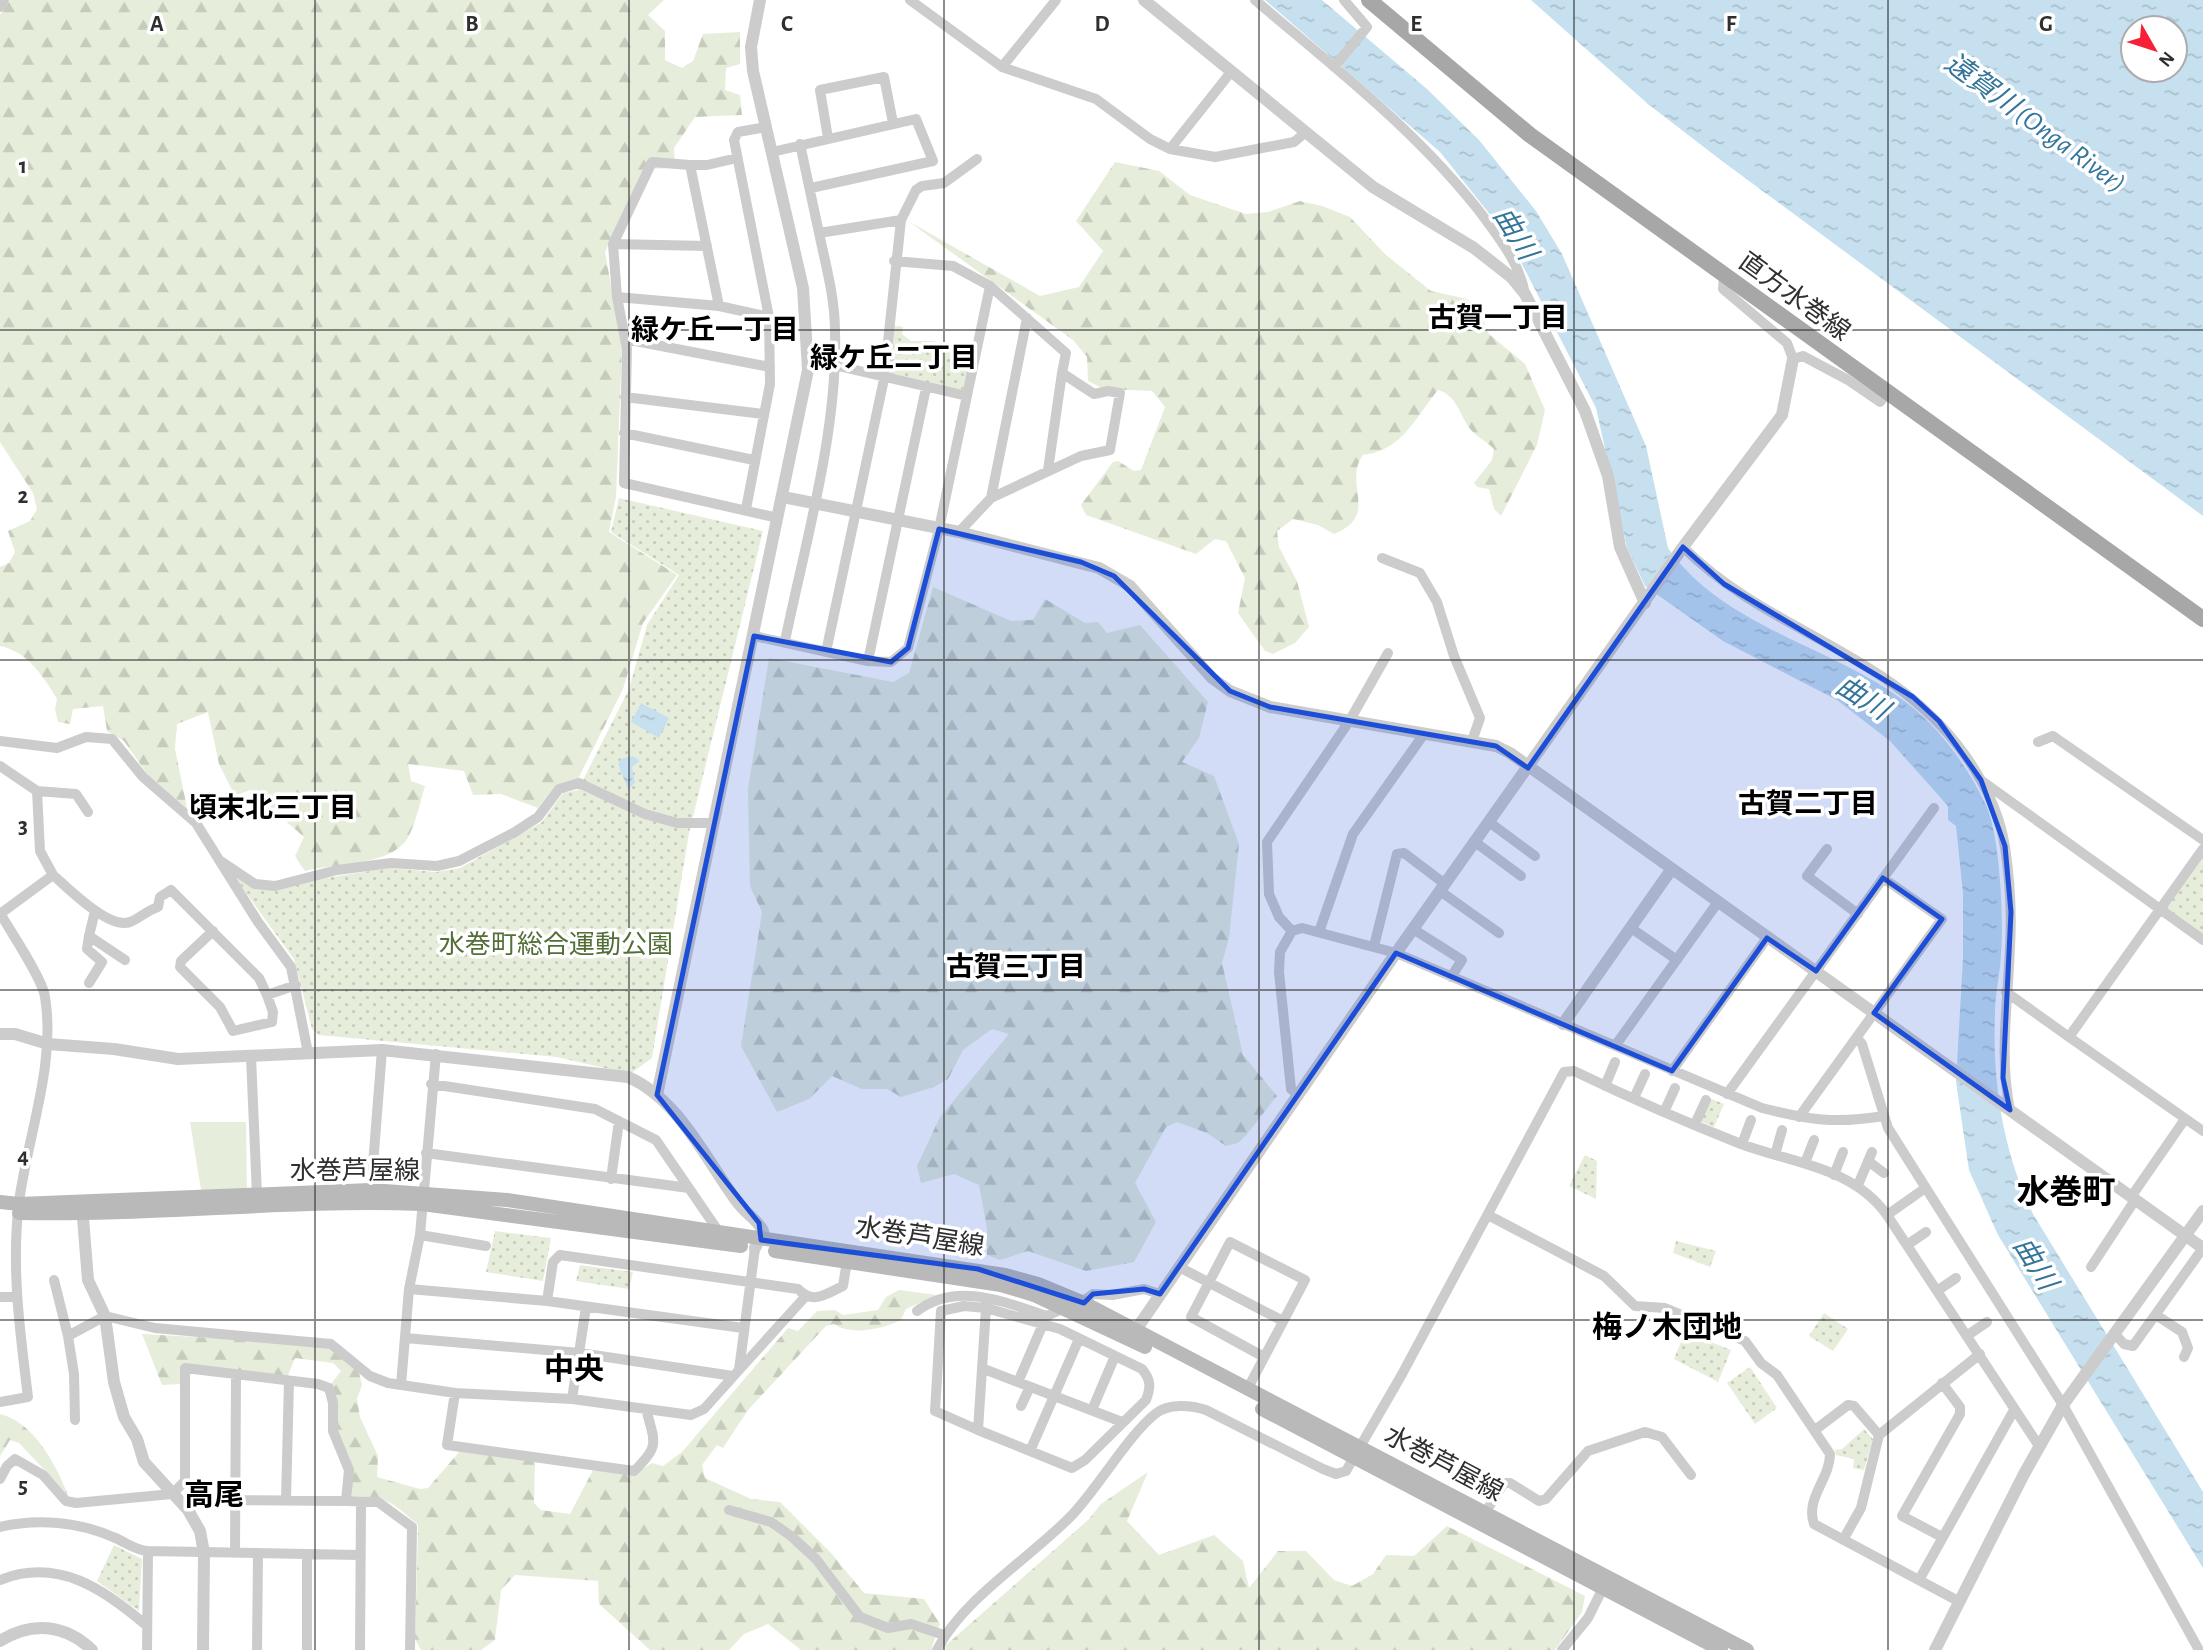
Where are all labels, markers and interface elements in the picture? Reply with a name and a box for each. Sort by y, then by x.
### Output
text: A [150,13,164,36]
text: B [465,13,479,36]
text: C [781,13,793,36]
text: D [1094,13,1110,36]
text: E [1410,13,1422,36]
text: F [1726,13,1737,36]
text: G [2039,13,2053,36]
north arrow [2119,14,2189,84]
water label: 遠賀川 (Onga River) [1940,47,2131,198]
text: N [2155,48,2178,70]
text: 1 [19,155,27,178]
water label: 曲川 [1488,202,1544,268]
street label: 直方水巻線 [1734,246,1856,346]
district label: 古賀一丁目 [1428,303,1568,333]
district label: 緑ケ丘一丁目 [631,315,799,345]
district label: 緑ケ丘二丁目 [810,343,978,373]
text: 2 [18,485,29,508]
water label: 曲川 [1831,670,1897,727]
district label: 古賀二丁目 [1738,789,1878,819]
district label: 頃末北三丁目 [189,793,357,823]
text: 3 [18,815,28,838]
park label: 水巻町総合運動公園 [439,931,673,958]
district label: 古賀三丁目 [946,952,1086,982]
text: 4 [17,1145,29,1168]
street label: 水巻芦屋線 [290,1157,420,1184]
district label: 水巻町 [2017,1174,2116,1210]
street label: 水巻芦屋線 [854,1213,986,1260]
water label: 曲川 [2008,1232,2064,1298]
district label: 梅ノ木団地 [1592,1311,1742,1343]
district label: 中央 [544,1353,604,1385]
street label: 水巻芦屋線 [1380,1421,1508,1506]
text: 5 [18,1475,28,1498]
district label: 高尾 [184,1479,244,1511]

